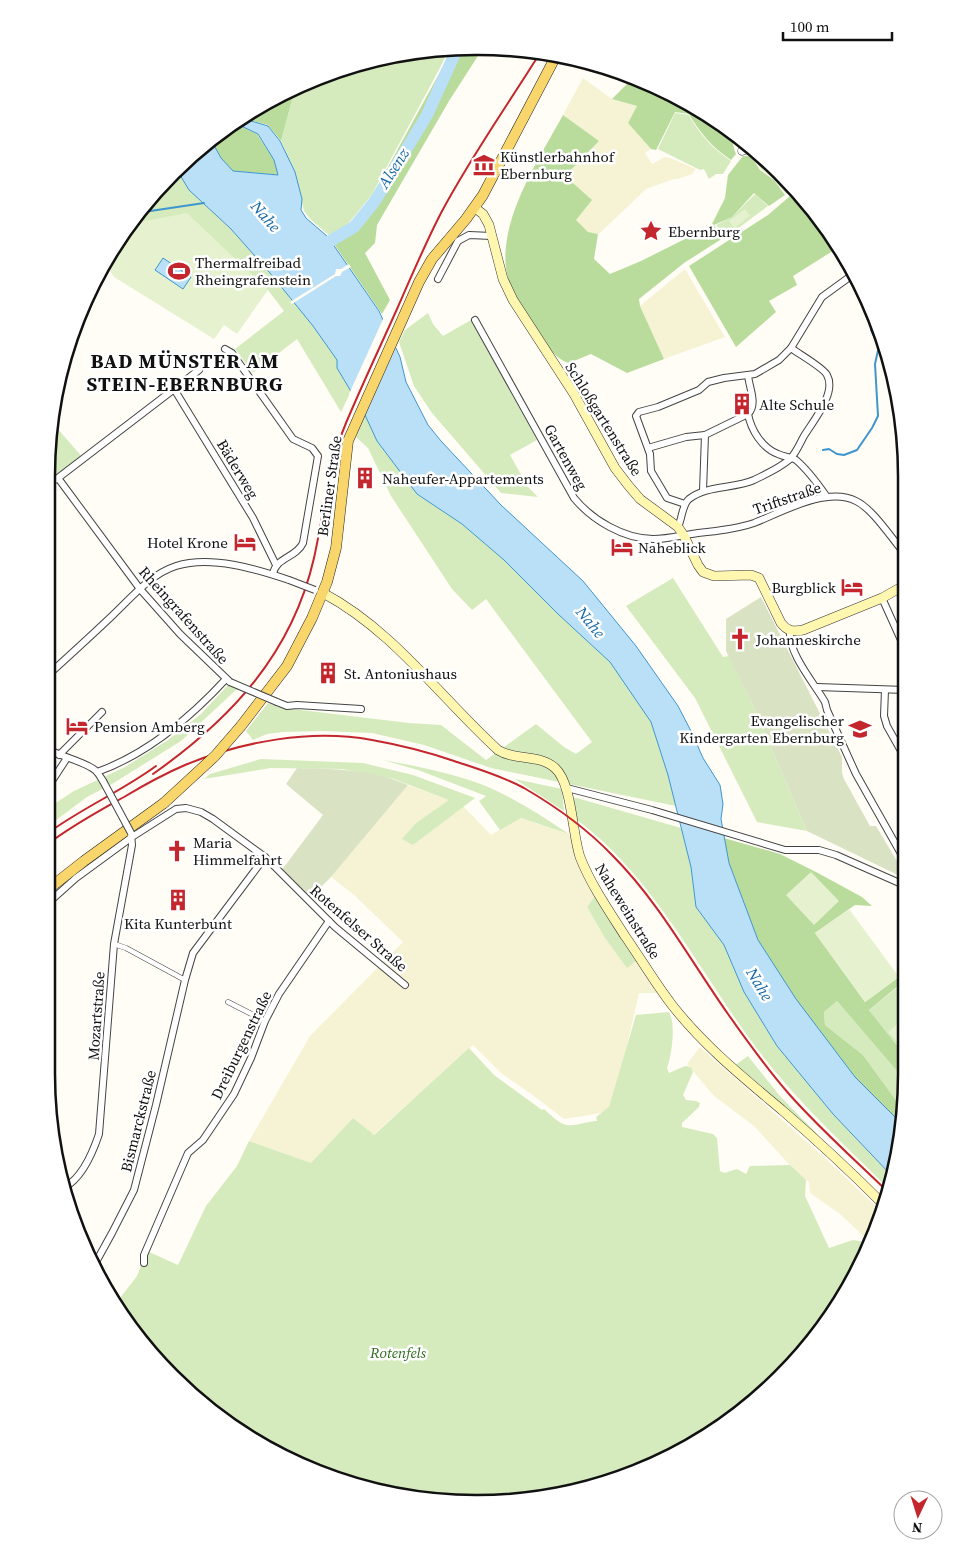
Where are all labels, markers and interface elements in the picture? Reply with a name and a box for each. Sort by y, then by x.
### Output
scale bar [783,10,892,42]
text: 100 m [790,16,830,37]
water label: Alsenz [372,143,414,193]
place label: Künstlerbahnhof Ebernburg [500,146,616,184]
museum icon: Künstlerbahnhof Ebernburg [471,152,497,178]
water label: Nahe [246,195,286,237]
place icon: Ebernburg [638,218,664,244]
place label: Ebernburg [668,221,740,242]
place label: Thermalfreibad Rheingrafenstein [195,252,311,290]
sports icon: Thermalfreibad Rheingrafenstein [166,258,192,284]
district label: BAD MÜNSTER AM STEIN-EBERNBURG [86,347,284,398]
street label: Schloßgartenstraße [561,358,648,480]
building icon: Alte Schule [729,391,755,417]
place label: Alte Schule [759,394,834,415]
street label: Gartenweg [539,420,593,494]
street label: Berliner Straße [312,434,347,538]
street label: Bäderweg [212,435,264,503]
building icon: Naheufer-Appartements [352,465,378,491]
place label: Naheufer-Appartements [382,468,544,489]
street label: Triftstraße [750,476,824,519]
hotel icon: Hotel Krone [232,529,258,555]
place label: Hotel Krone [147,532,228,553]
hotel icon: Naheblick [609,534,635,560]
place label: Naheblick [638,537,707,558]
street label: Rheingrafenstraße [134,561,234,669]
hotel icon: Burgblick [839,574,865,600]
place label: Burgblick [771,577,837,598]
water label: Nahe [571,601,611,643]
church icon: Johanneskirche [727,626,753,652]
place label: Johanneskirche [755,629,861,650]
building icon: St. Antoniushaus [315,660,341,686]
place label: St. Antoniushaus [344,663,457,684]
place label: Evangelischer Kindergarten Ebernburg [679,710,845,748]
hotel icon: Pension Amberg [64,713,90,739]
place label: Pension Amberg [94,716,205,737]
school or university icon: Evangelischer Kindergarten Ebernburg [847,716,873,742]
place label: Maria Himmelfahrt [193,832,282,870]
church icon: Maria Himmelfahrt [164,838,190,864]
street label: Naheweinstraße [590,859,666,963]
street label: Rotenfelser Straße [306,880,413,977]
building icon: Kita Kunterbunt [165,887,191,913]
place label: Kita Kunterbunt [124,913,232,934]
water label: Nahe [741,962,779,1005]
street label: Mozartstraße [82,970,110,1061]
street label: Dreiburgenstraße [206,987,277,1103]
street label: Bismarckstraße [115,1067,161,1174]
park label: Rotenfels [369,1342,427,1363]
north arrow [893,1490,943,1540]
text: N [911,1518,923,1538]

